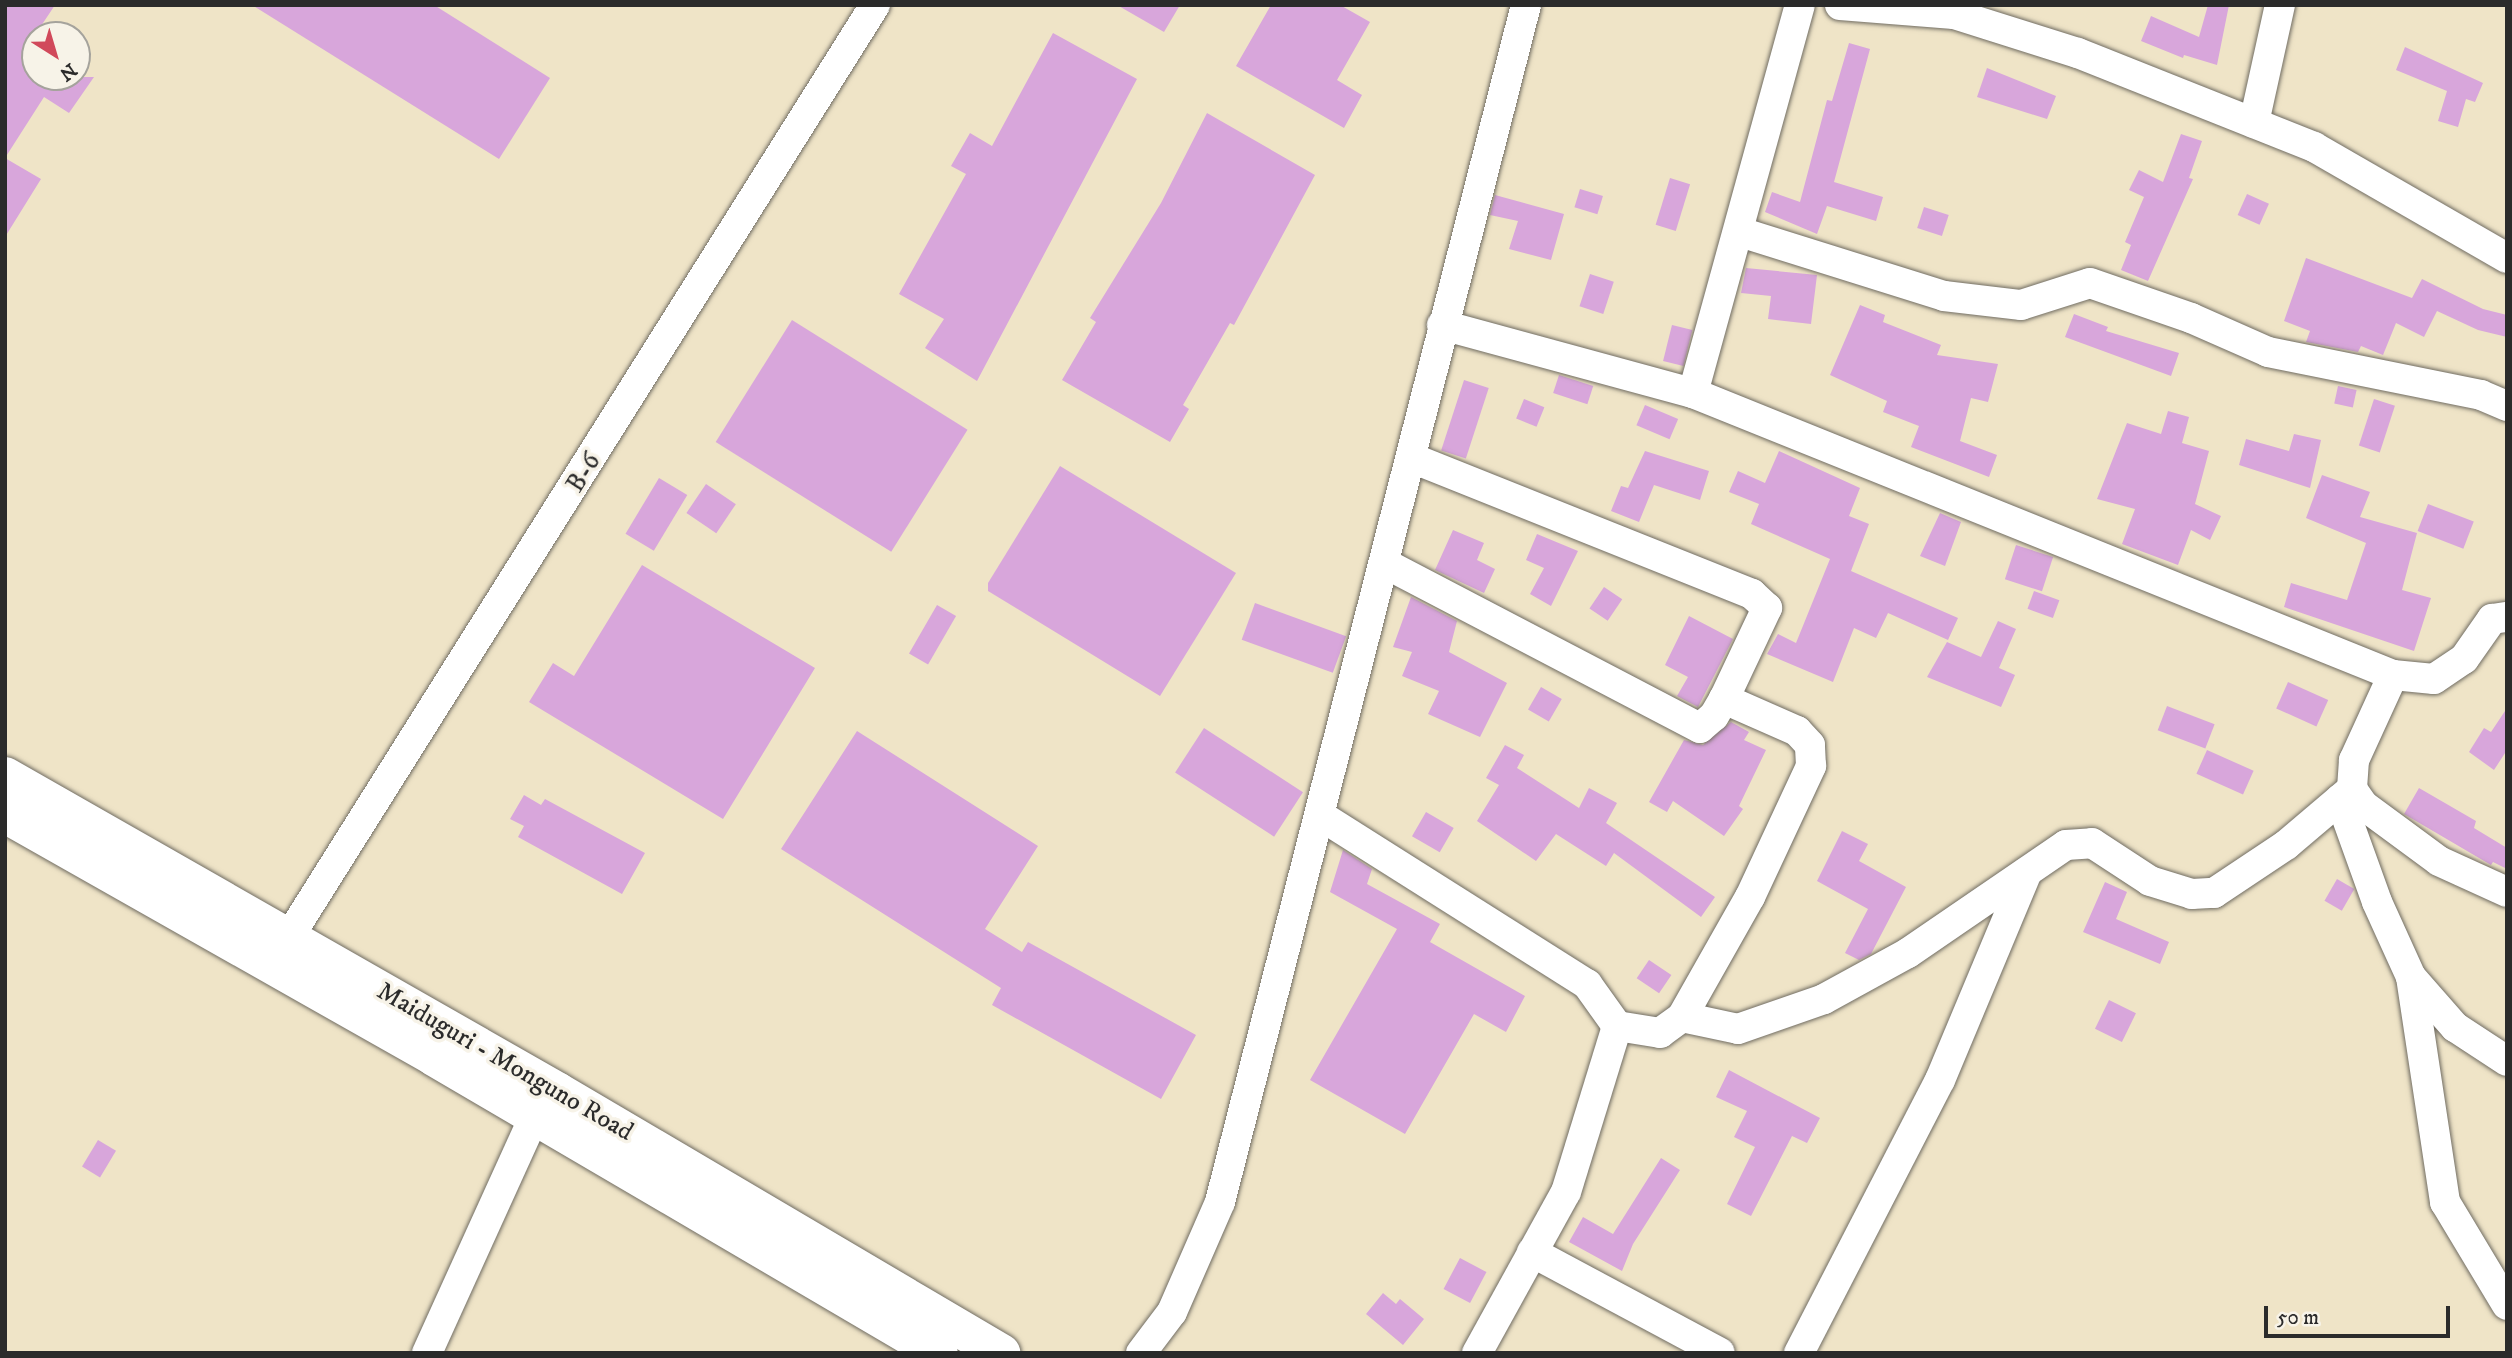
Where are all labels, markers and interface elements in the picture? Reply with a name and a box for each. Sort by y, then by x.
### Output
north arrow [21,21,91,91]
text: N [55,58,81,85]
street label: B-6 [560,448,608,498]
street label: Maiduguri - Monguno Road [371,976,639,1148]
scale bar [2267,1292,2452,1336]
text: 50 m [2277,1305,2319,1331]

